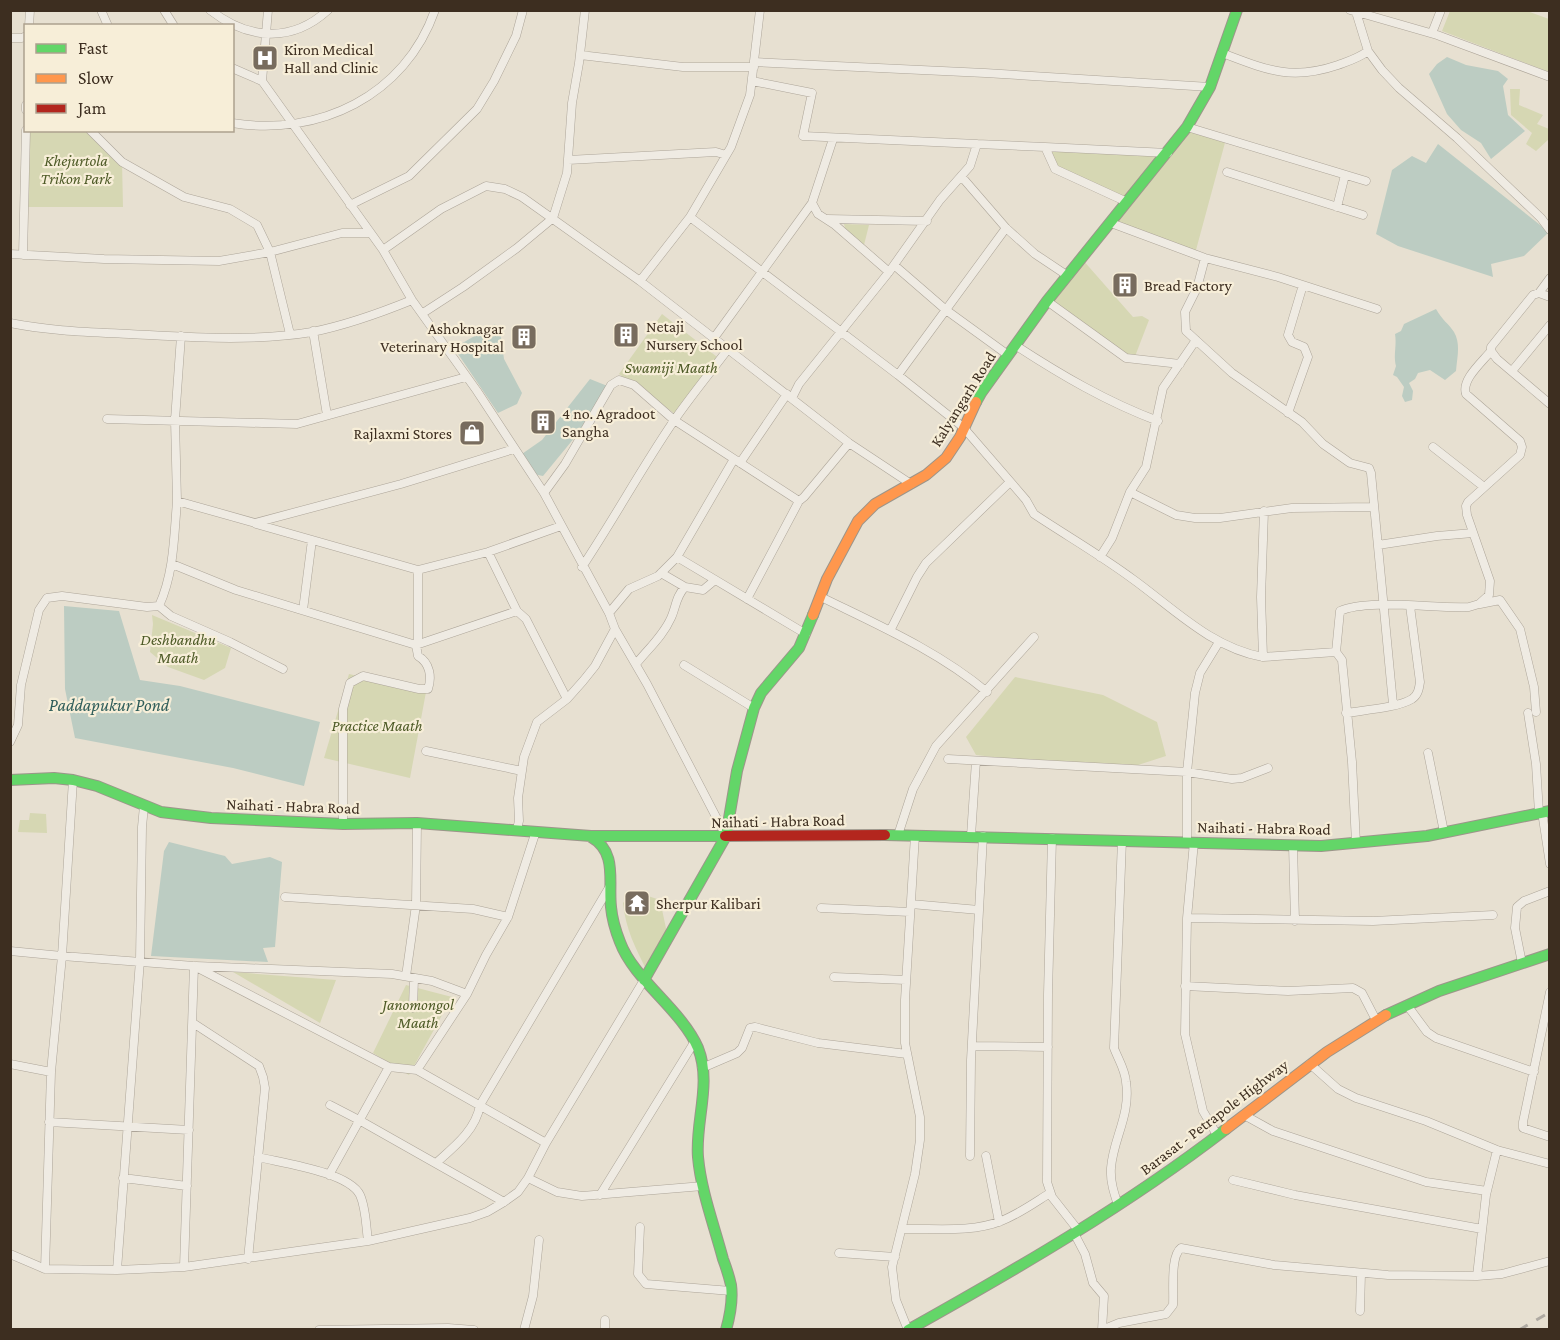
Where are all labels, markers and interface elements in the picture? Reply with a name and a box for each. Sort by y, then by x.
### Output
legend [24,24,234,132]
text: Fast [78,38,109,58]
place label: Kiron Medical Hall and Clinic [284,41,378,76]
hospital icon: Kiron Medical Hall and Clinic [250,43,280,73]
text: Slow [78,68,114,88]
text: Jam [76,98,107,118]
park label: Khejurtola Trikon Park [40,152,113,187]
building icon: Bread Factory [1110,270,1140,300]
place label: Bread Factory [1144,277,1232,295]
place label: Netaji Nursery School [646,318,743,354]
place label: Ashoknagar Veterinary Hospital [380,320,504,356]
building icon: Netaji Nursery School [611,320,641,350]
building icon: Ashoknagar Veterinary Hospital [509,322,539,352]
street label: Kalyangarh Road [927,348,1000,450]
park label: Swamiji Maath [624,359,718,377]
place label: 4 no. Agradoot Sangha [562,405,656,441]
building icon: 4 no. Agradoot Sangha [528,407,558,437]
shop icon: Rajlaxmi Stores [457,418,487,448]
place label: Rajlaxmi Stores [354,425,452,443]
park label: Deshbandhu Maath [140,631,216,666]
water label: Paddapukur Pond [49,695,170,715]
park label: Practice Maath [332,717,423,734]
street label: Naihati - Habra Road [226,795,361,817]
street label: Naihati - Habra Road [711,811,846,831]
street label: Naihati - Habra Road [1197,818,1332,838]
temple icon: Sherpur Kalibari [622,888,652,918]
place label: Sherpur Kalibari [656,895,761,913]
park label: Janomongol Maath [379,996,455,1031]
street label: Barasat - Petrapole Highway [1137,1056,1292,1179]

